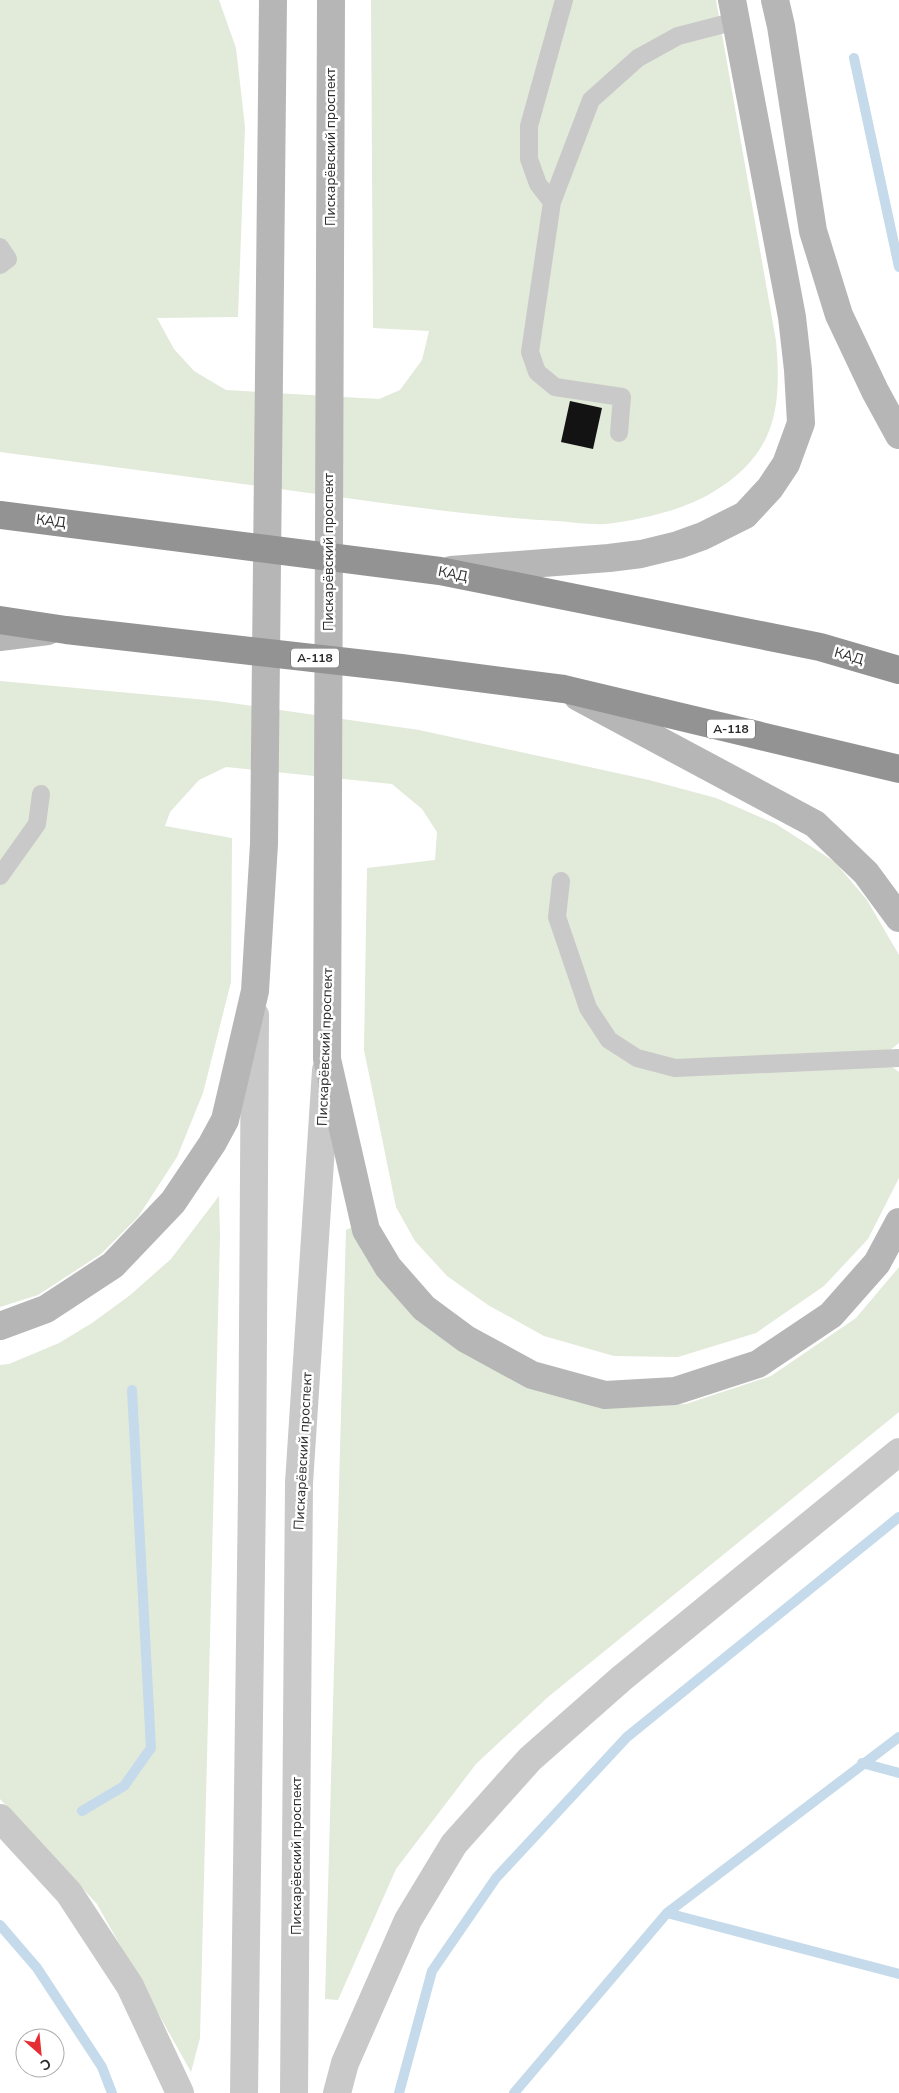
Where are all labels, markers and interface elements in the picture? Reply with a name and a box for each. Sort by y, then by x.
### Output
street label: Пискарёвский проспект [321,67,340,226]
street label: Пискарёвский проспект [319,472,338,631]
street label: КАД [35,510,67,532]
street label: КАД [437,562,470,586]
street label: КАД [832,643,866,669]
road number: А-118 [291,648,339,668]
road number: А-118 [707,720,755,739]
street label: Пискарёвский проспект [313,967,337,1126]
street label: Пискарёвский проспект [289,1371,317,1530]
street label: Пискарёвский проспект [287,1776,306,1935]
north arrow [15,2028,65,2078]
text: С [37,2054,54,2075]

